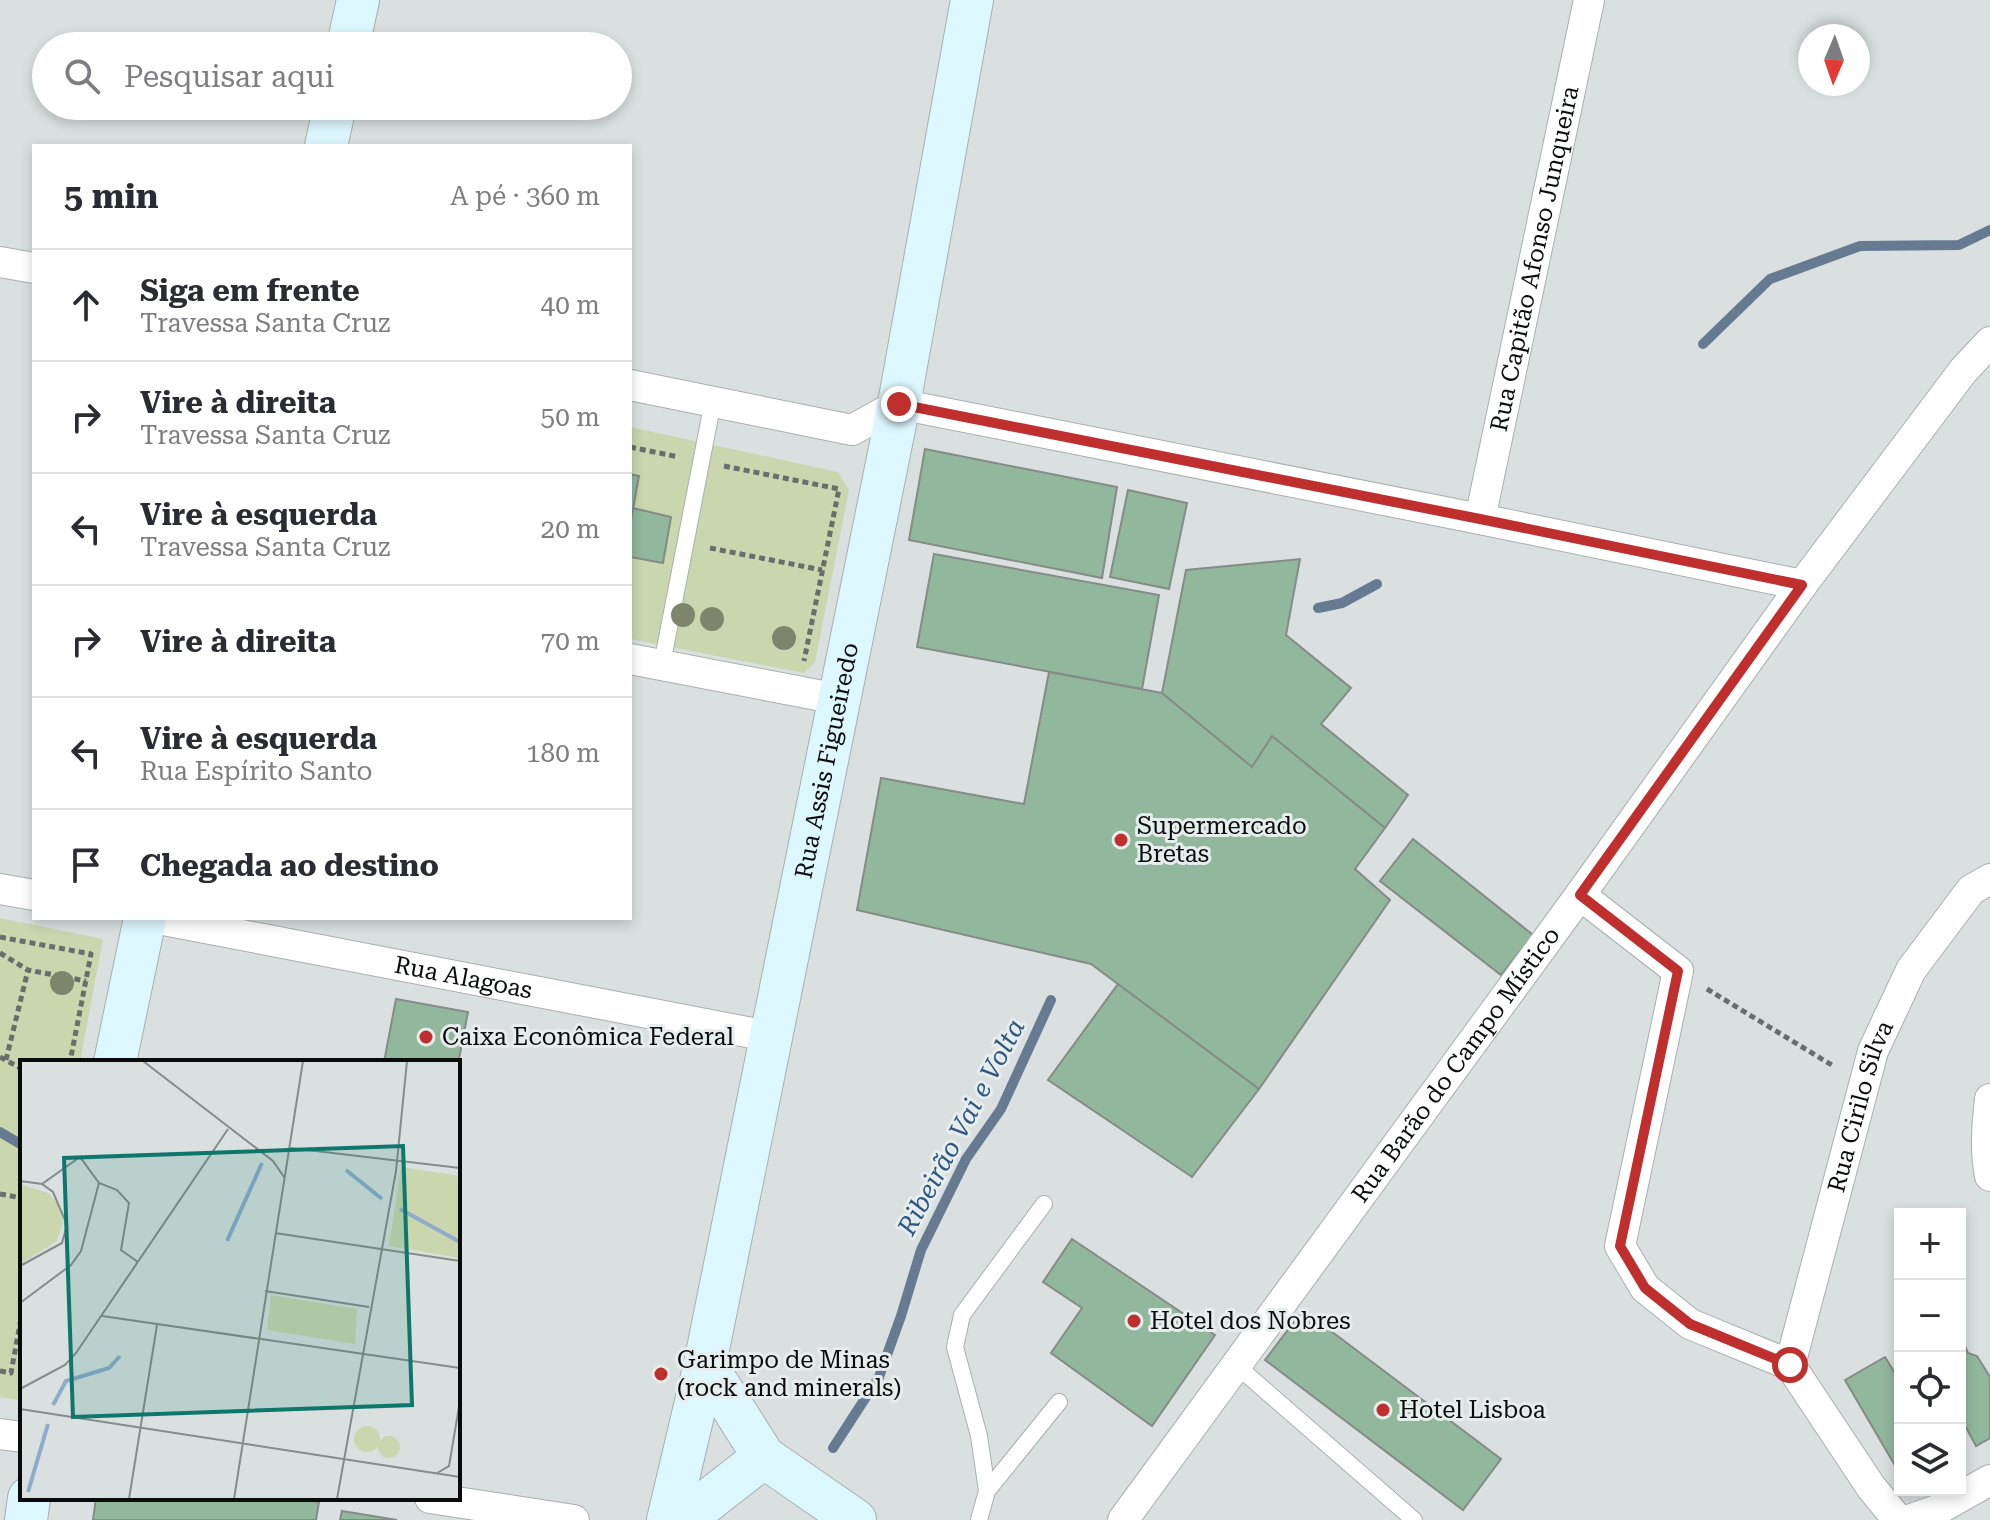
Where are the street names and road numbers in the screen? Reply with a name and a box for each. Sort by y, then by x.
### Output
street label: Rua Capitão Afonso Junqueira [1485,83,1585,434]
street label: Rua Assis Figueiredo [789,640,864,881]
street label: Rua Barão do Campo Místico [1346,922,1566,1208]
street label: Rua Alagoas [392,951,535,1004]
street label: Rua Cirilo Silva [1822,1016,1899,1195]

